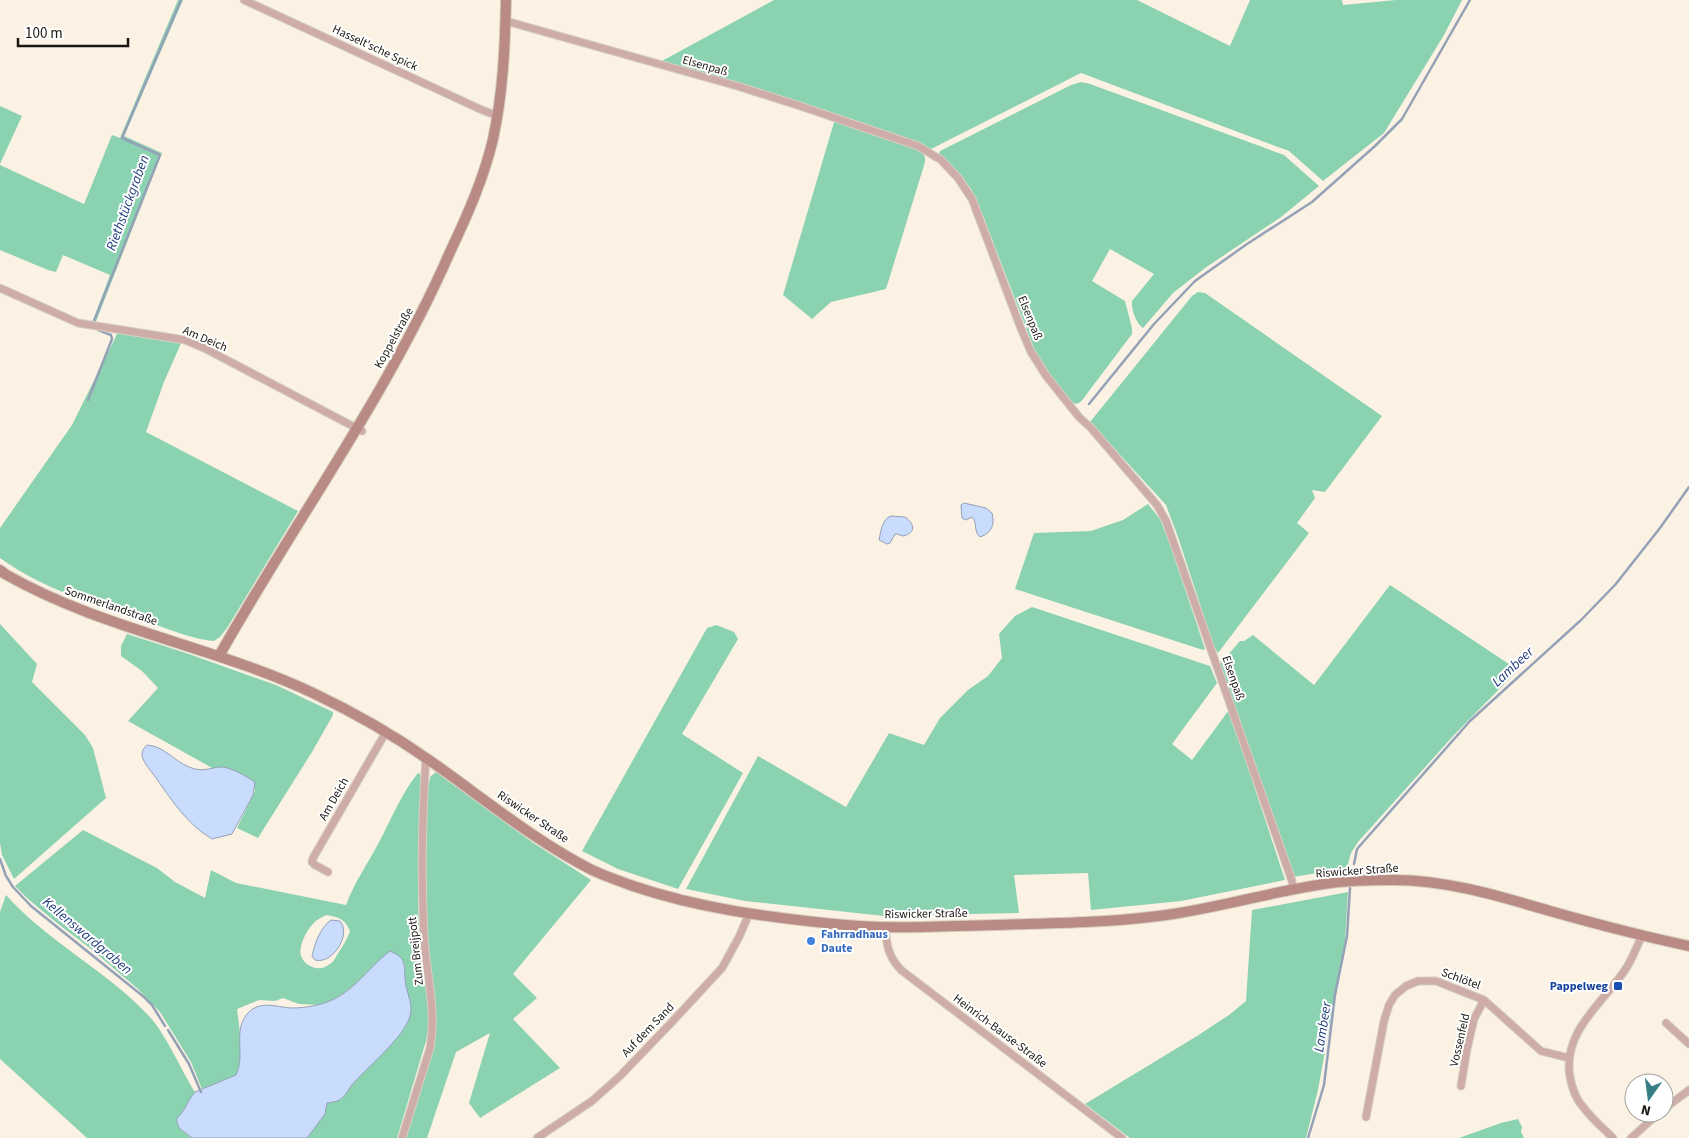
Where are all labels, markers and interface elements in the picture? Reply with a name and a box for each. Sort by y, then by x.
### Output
scale bar [18,15,128,47]
street label: Hasselt'sche Spick [329,21,421,75]
text: 100 m [25,23,63,44]
street label: Elsenpaß [680,51,730,81]
water label: Riethstückgraben [101,152,155,254]
street label: Elsenpaß [1013,293,1047,343]
street label: Koppelstraße [370,304,418,372]
street label: Am Deich [180,322,230,356]
street label: Sommerlandstraße [62,582,160,630]
water label: Lambeer [1488,642,1539,692]
street label: Elsenpaß [1217,653,1249,703]
street label: Am Deich [315,774,353,824]
street label: Riswicker Straße [494,787,572,847]
street label: Riswicker Straße [1315,860,1399,882]
water label: Kellenswardgraben [38,892,136,980]
street label: Riswicker Straße [884,905,968,923]
street label: Zum Breijpott [404,916,428,986]
place label: Fahrradhaus Daute [821,926,888,957]
marker: Fahrradhaus Daute [805,935,817,947]
street label: Schlötel [1439,964,1483,994]
place label: Pappelweg [1550,978,1609,995]
marker: Pappelweg [1612,980,1624,992]
street label: Heinrich-Bause-Straße [950,990,1050,1072]
street label: Auf dem Sand [618,999,678,1061]
water label: Lambeer [1309,999,1337,1054]
street label: Vossenfeld [1446,1012,1474,1068]
north arrow [1624,1073,1674,1123]
text: N [1639,1099,1653,1120]

